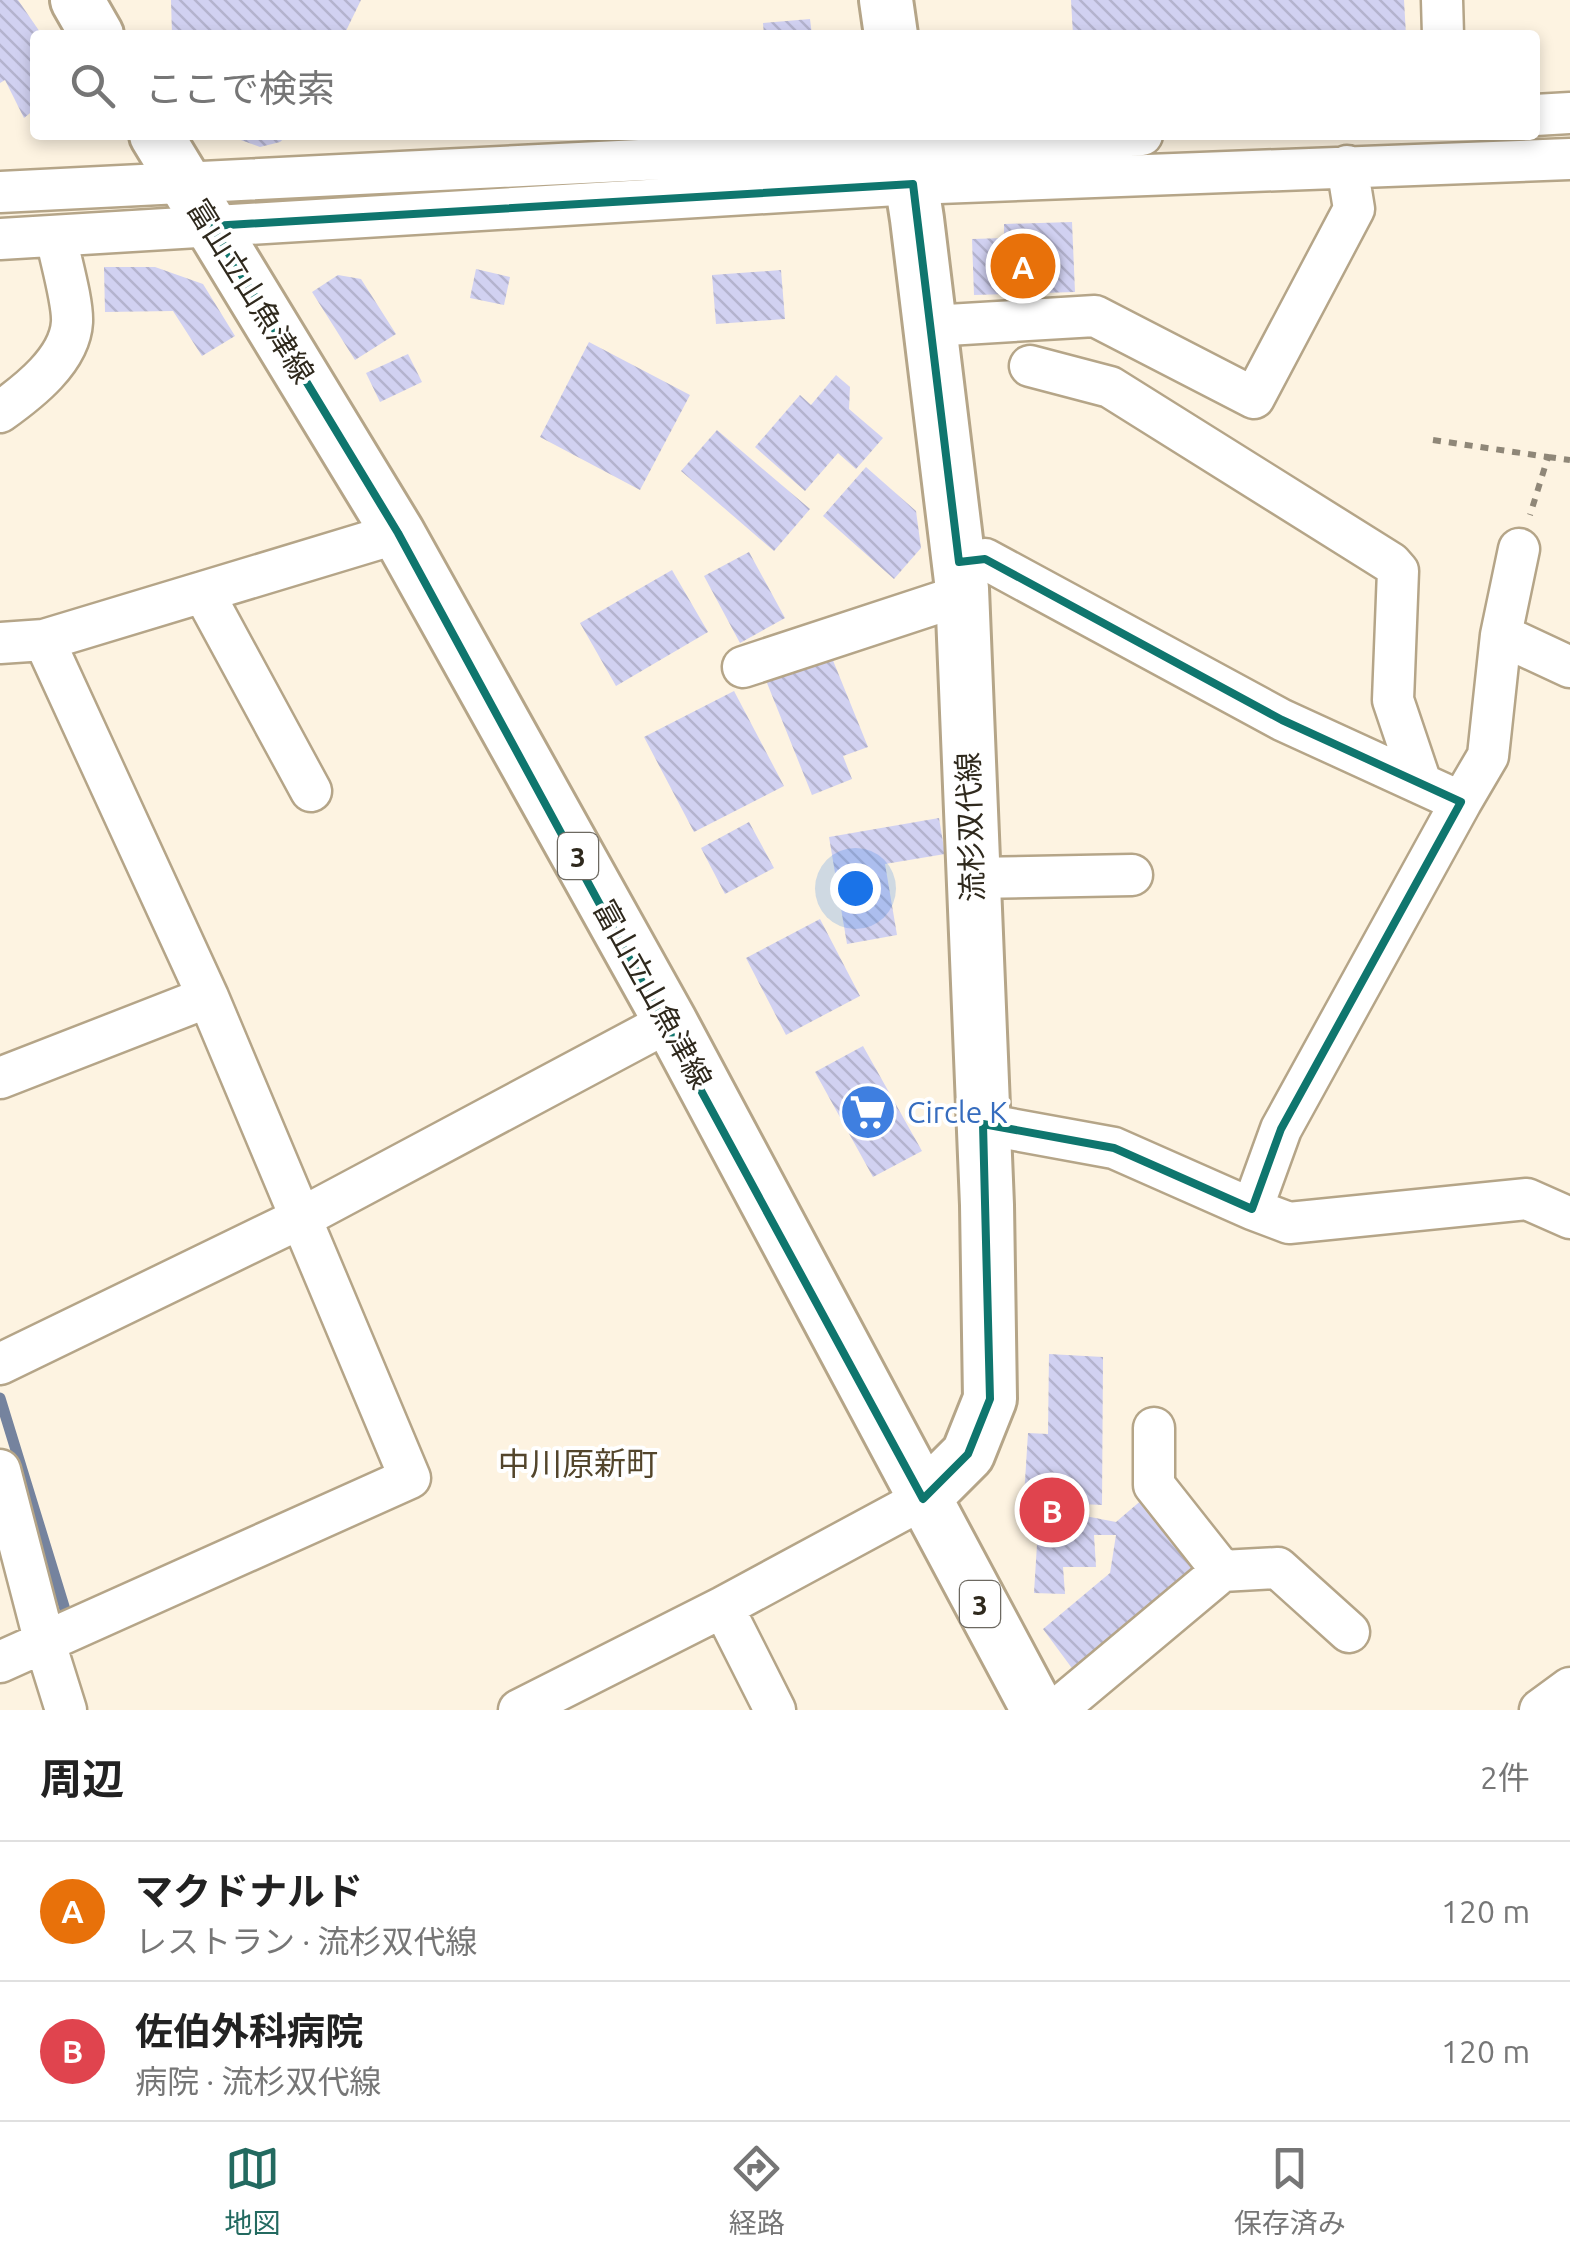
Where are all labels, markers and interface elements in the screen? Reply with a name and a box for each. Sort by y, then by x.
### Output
search box [30,30,1540,140]
icon: search [65,58,120,113]
text: ここで検索 [145,67,335,109]
street label: 富山立山魚津線 [181,193,321,389]
pin: A [990,228,1056,304]
street label: 流杉双代線 [950,751,990,903]
road number: 3 [558,833,598,879]
your location [830,863,881,914]
street label: 富山立山魚津線 [587,894,719,1094]
supermarket icon: Circle K [838,1082,898,1142]
place label: Circle K [907,1095,1008,1129]
district label: 中川原新町 [498,1445,658,1481]
pin: B [1020,1472,1084,1548]
road number: 3 [960,1581,1000,1627]
text: 周辺 [40,1755,124,1802]
text: 2件 [1480,1759,1530,1795]
text: マクドナルド [135,1870,363,1912]
text: A [61,1893,84,1929]
text: 120 m [1441,1893,1530,1929]
text: レストラン · 流杉双代線 [135,1923,478,1959]
text: 佐伯外科病院 [135,2010,363,2052]
text: B [62,2033,83,2069]
text: 120 m [1441,2033,1530,2069]
text: 病院 · 流杉双代線 [135,2063,382,2099]
tab: 地図 [224,2141,280,2241]
tab: 経路 [729,2141,785,2241]
tab: 保存済み [1234,2141,1346,2241]

